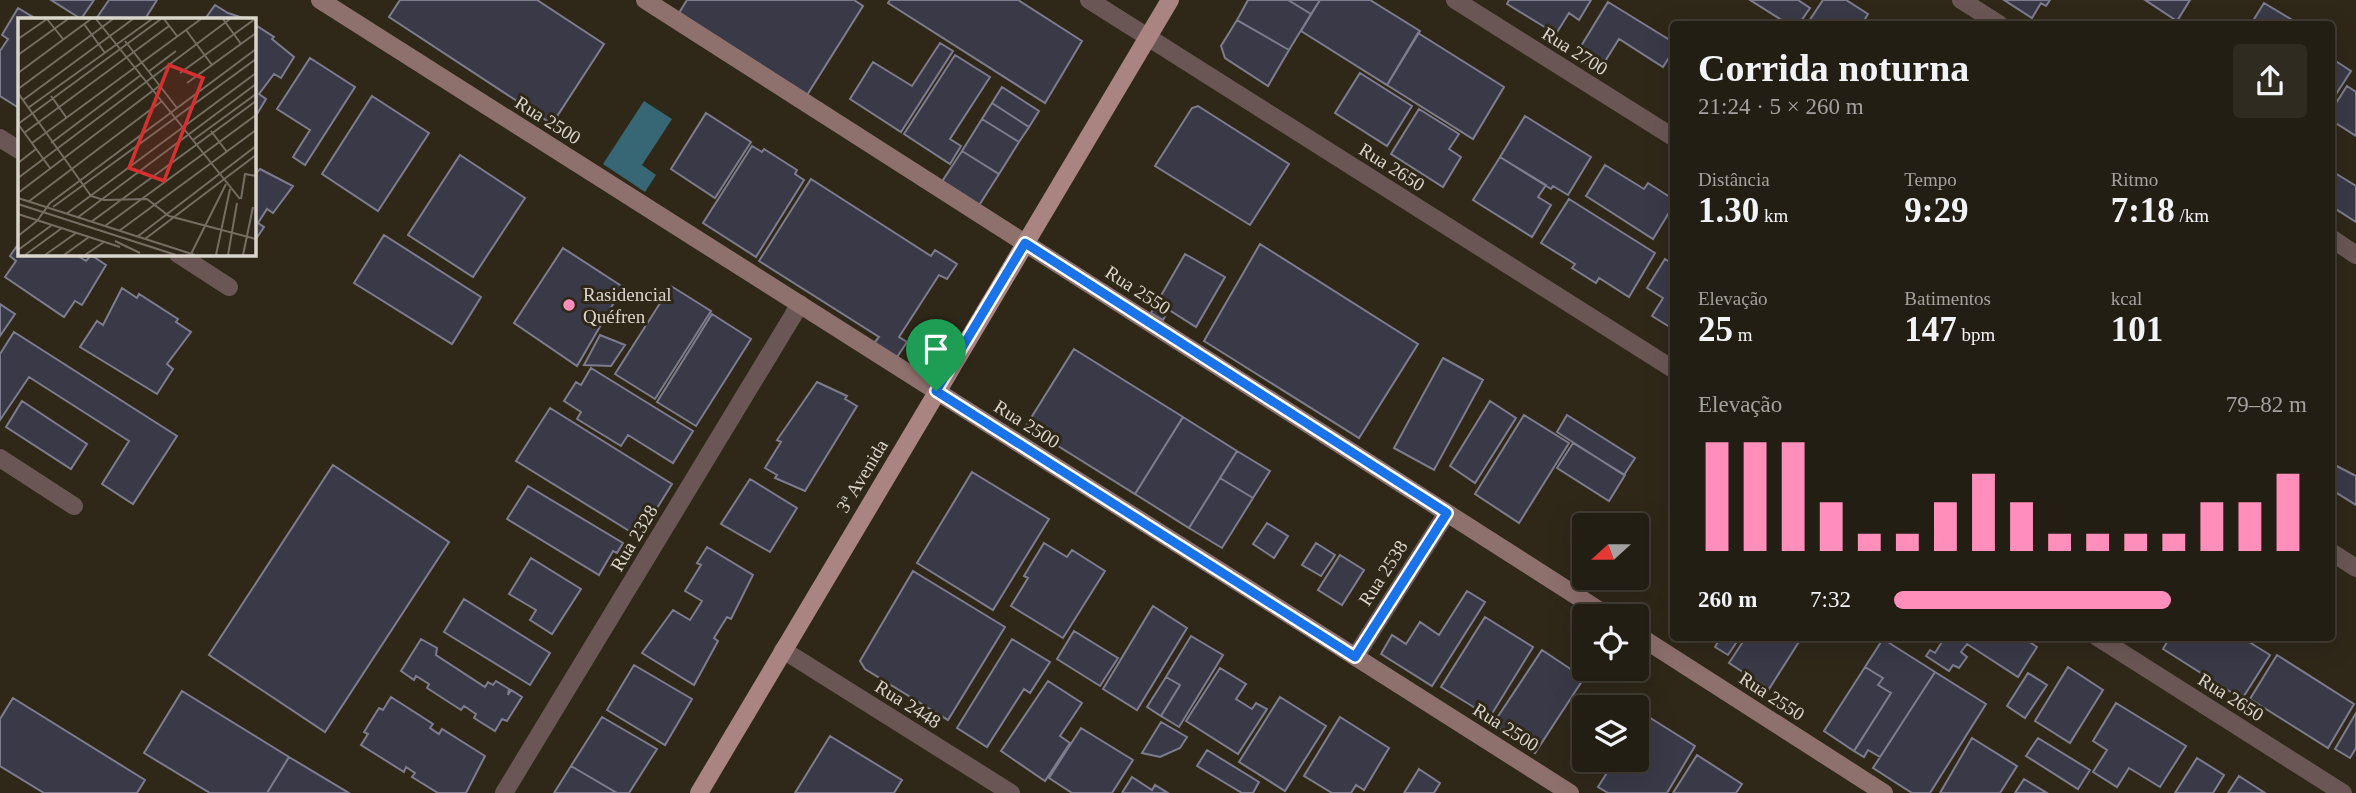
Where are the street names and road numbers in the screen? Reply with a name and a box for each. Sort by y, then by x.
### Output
street label: Rua 2700 [1538,23,1612,79]
street label: Rua 2500 [511,92,585,148]
street label: Rua 2650 [1355,139,1429,195]
street label: Rua 2550 [1102,261,1174,319]
street label: Rua 2500 [990,396,1064,452]
street label: 3ª Avenida [832,435,892,516]
street label: Rua 2328 [606,501,662,575]
street label: Rua 2538 [1354,537,1412,609]
street label: Rua 2550 [1736,667,1808,725]
street label: Rua 2650 [2194,669,2268,725]
street label: Rua 2448 [871,676,945,732]
street label: Rua 2500 [1469,699,1543,755]

